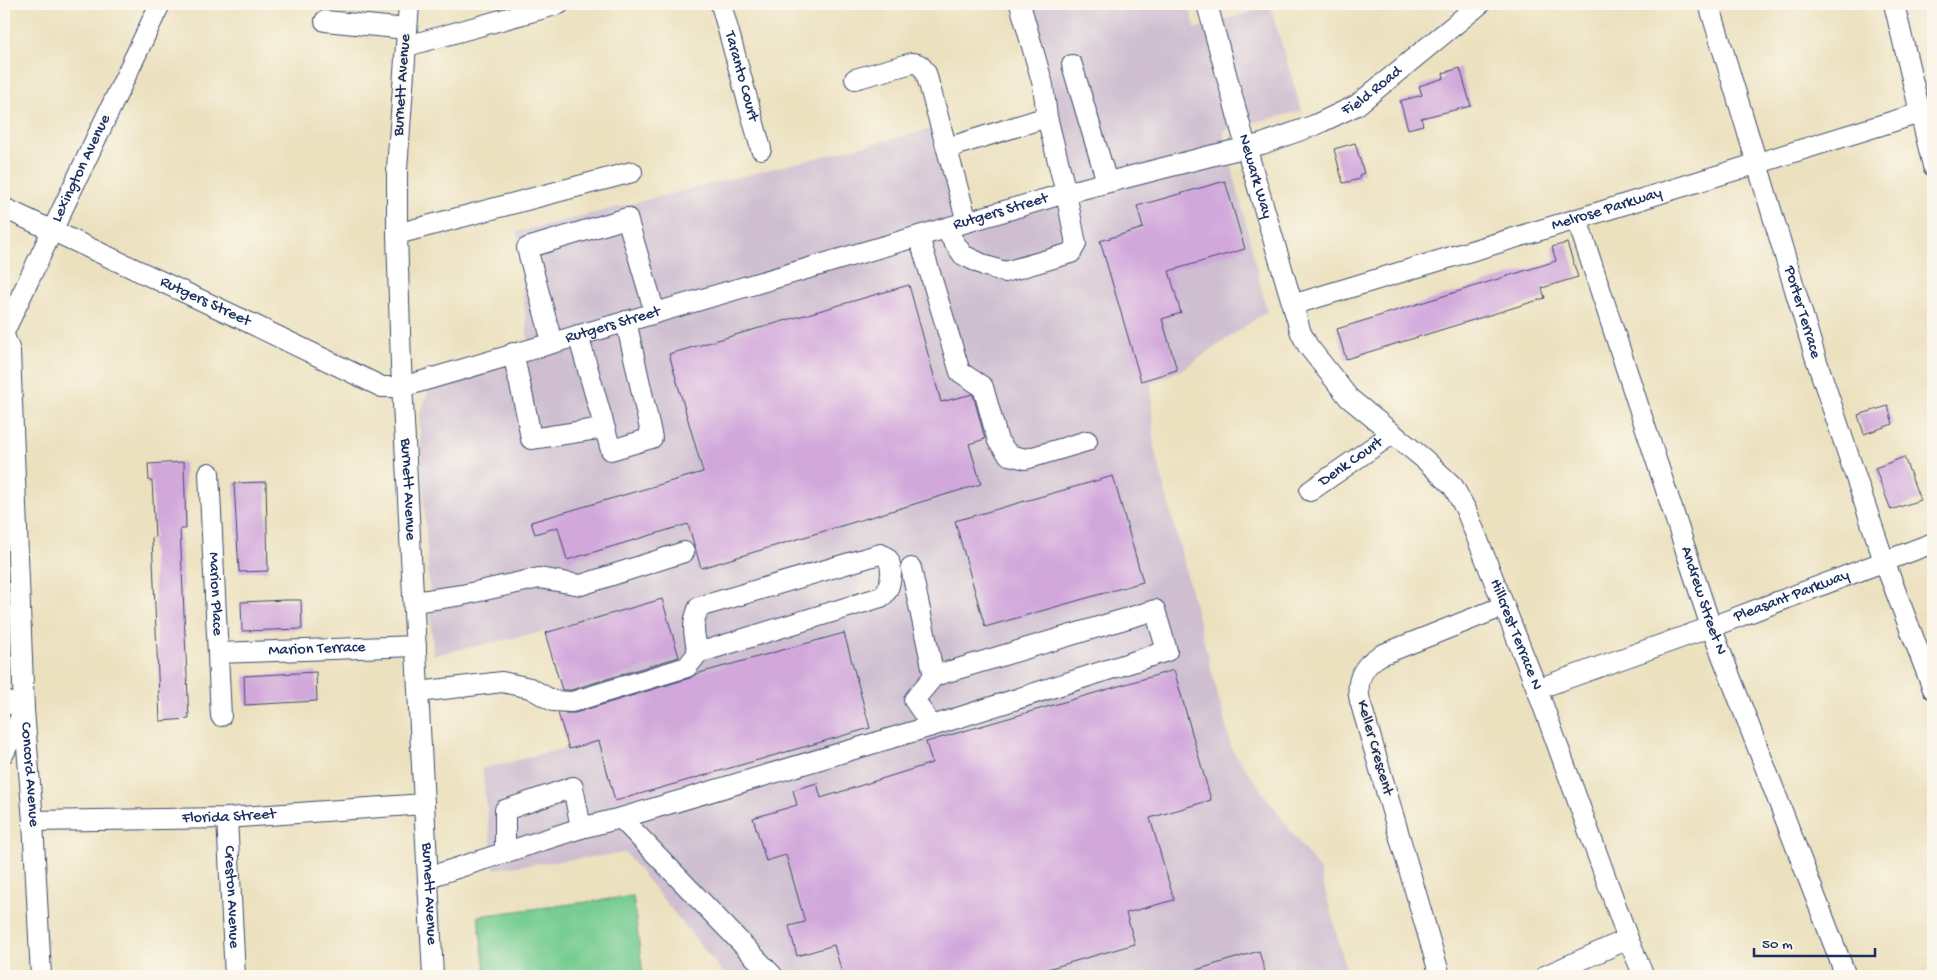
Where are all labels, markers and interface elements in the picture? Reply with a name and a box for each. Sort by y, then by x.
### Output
street label: Taranto Court [719,28,763,125]
street label: Burnett Avenue [390,33,416,138]
street label: Field Road [1338,61,1408,121]
street label: Lexington Avenue [48,111,116,226]
street label: Newark Way [1233,132,1276,221]
street label: Melrose Parkway [1549,184,1665,236]
street label: Rutgers Street [951,189,1052,235]
street label: Porter Terrace [1779,263,1825,361]
street label: Rutgers Street [157,273,255,332]
street label: Rutgers Street [563,302,664,348]
street label: Denk Court [1314,433,1388,492]
street label: Burnett Avenue [395,437,420,542]
street label: Andrew Street N [1676,544,1730,658]
street label: Marion Place [203,552,227,637]
street label: Pleasant Parkway [1730,566,1852,627]
street label: Hillcrest Terrace N [1485,576,1546,693]
street label: Marion Terrace [268,638,367,661]
street label: Keller Crescent [1351,698,1397,799]
street label: Concord Avenue [15,721,43,828]
street label: Florida Street [181,805,278,828]
street label: Burnett Avenue [416,841,441,946]
street label: Creston Avenue [219,845,243,950]
scale bar [1754,925,1876,957]
text: 50 m [1762,936,1793,954]

